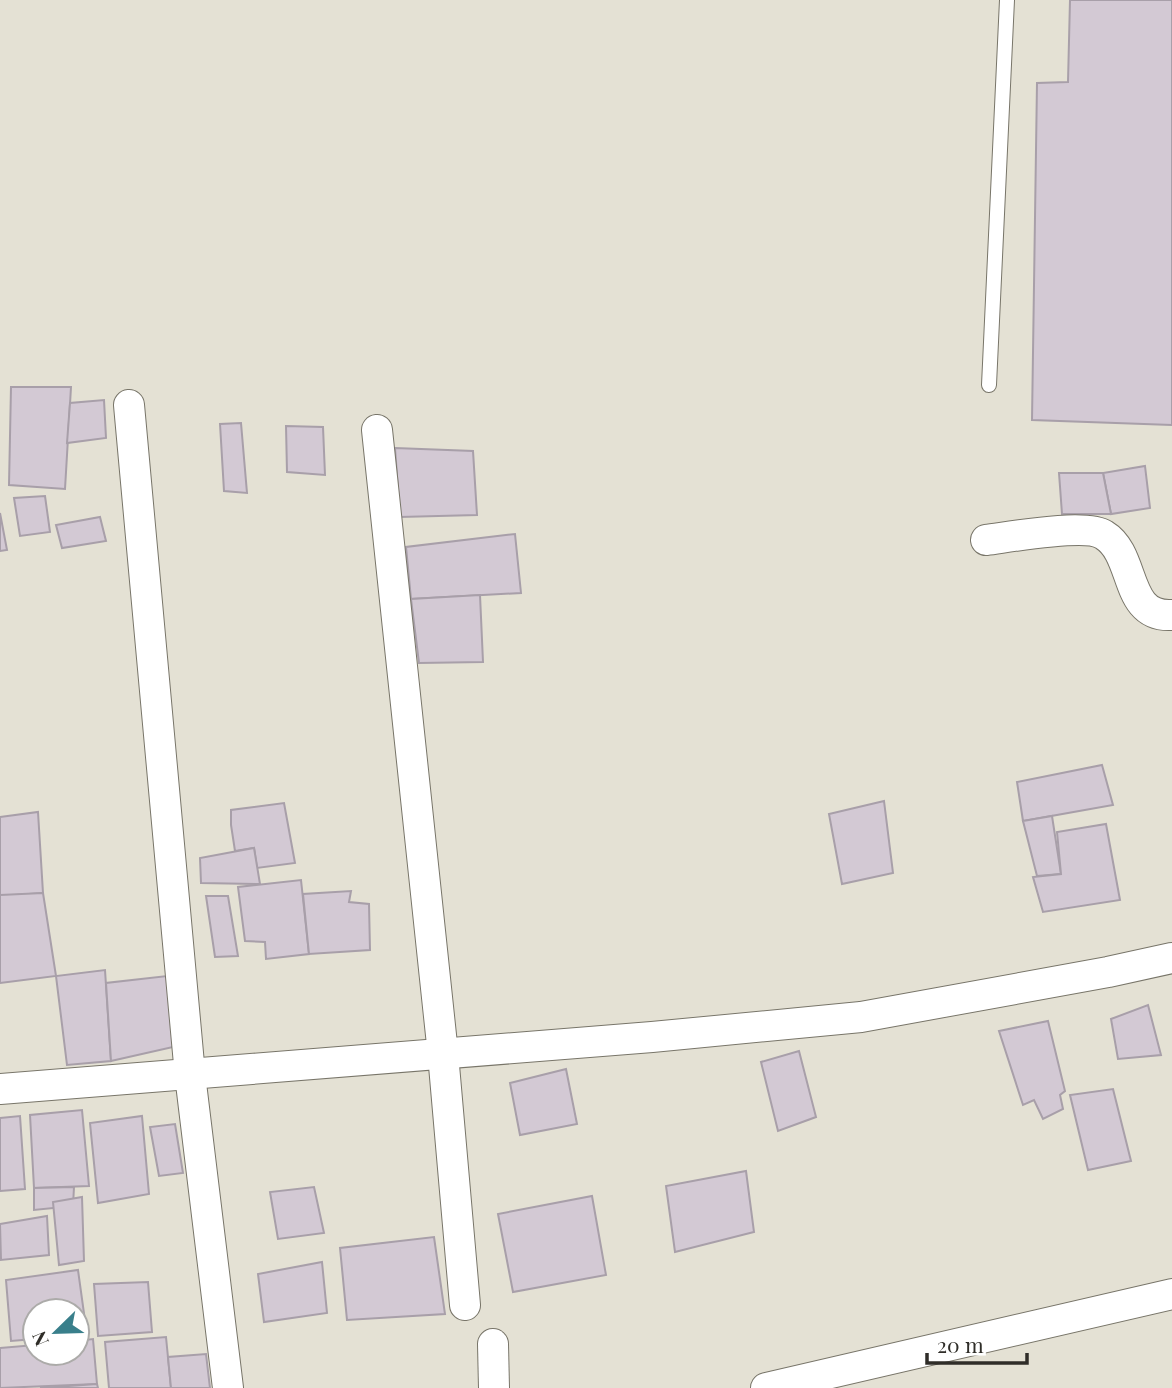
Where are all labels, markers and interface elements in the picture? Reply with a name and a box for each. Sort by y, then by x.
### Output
north arrow [21,1297,91,1367]
scale bar [927,1322,1027,1366]
text: N [25,1327,54,1350]
text: 20 m [937,1330,984,1358]

